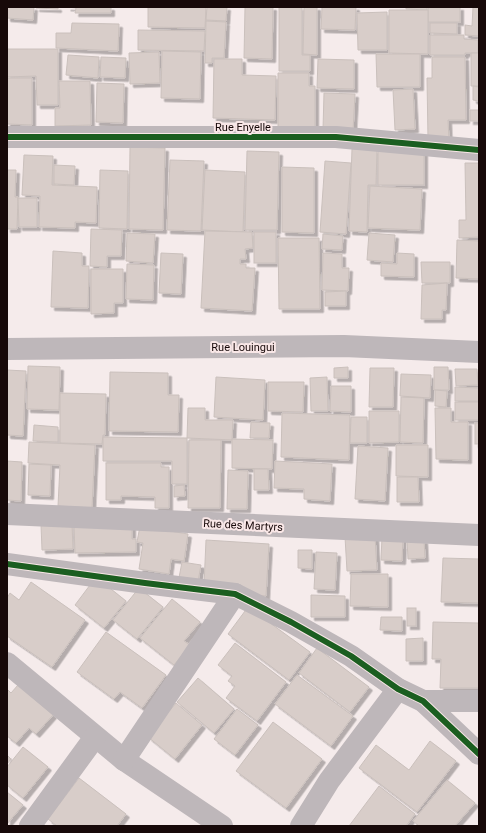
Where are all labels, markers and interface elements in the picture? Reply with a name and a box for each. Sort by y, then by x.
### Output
street label: Rue Enyelle [215,121,271,134]
street label: Rue Louingui [211,341,275,354]
street label: Rue des Martyrs [203,517,283,534]

